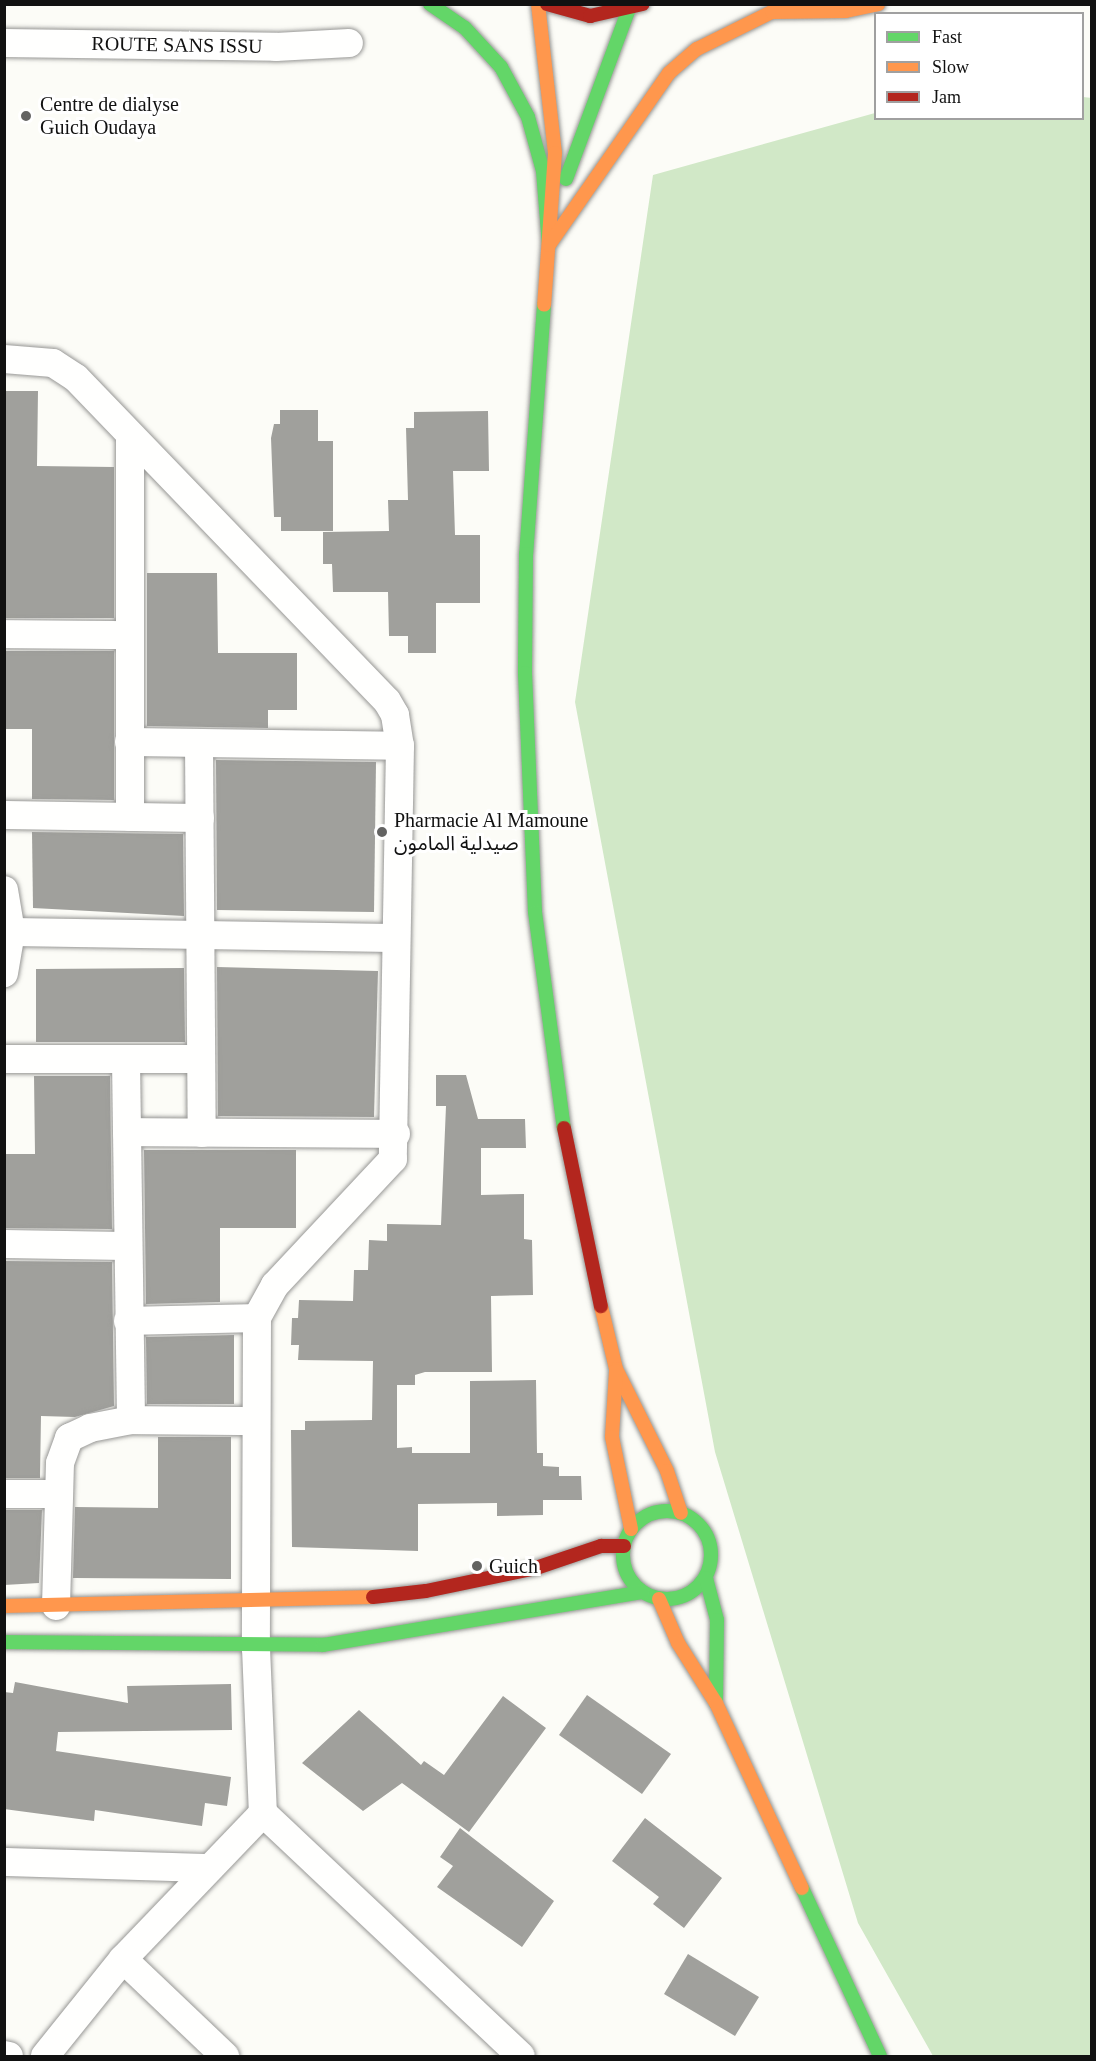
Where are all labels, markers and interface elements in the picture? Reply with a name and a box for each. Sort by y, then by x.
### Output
legend [874,12,1084,120]
text: Fast [932,27,962,47]
street label: ROUTE SANS ISSU [91,32,263,58]
text: Slow [932,57,969,77]
text: Jam [932,87,961,107]
place label: Centre de dialyse Guich Oudaya [40,92,179,139]
marker: Centre de dialyse Guich Oudaya [17,107,35,125]
place label: Pharmacie Al Mamoune صيدلية المامون [394,808,589,855]
marker: Pharmacie Al Mamoune صيدلية المامون [375,825,389,839]
place label: Guich [489,1554,538,1578]
marker: Guich [470,1559,484,1573]

